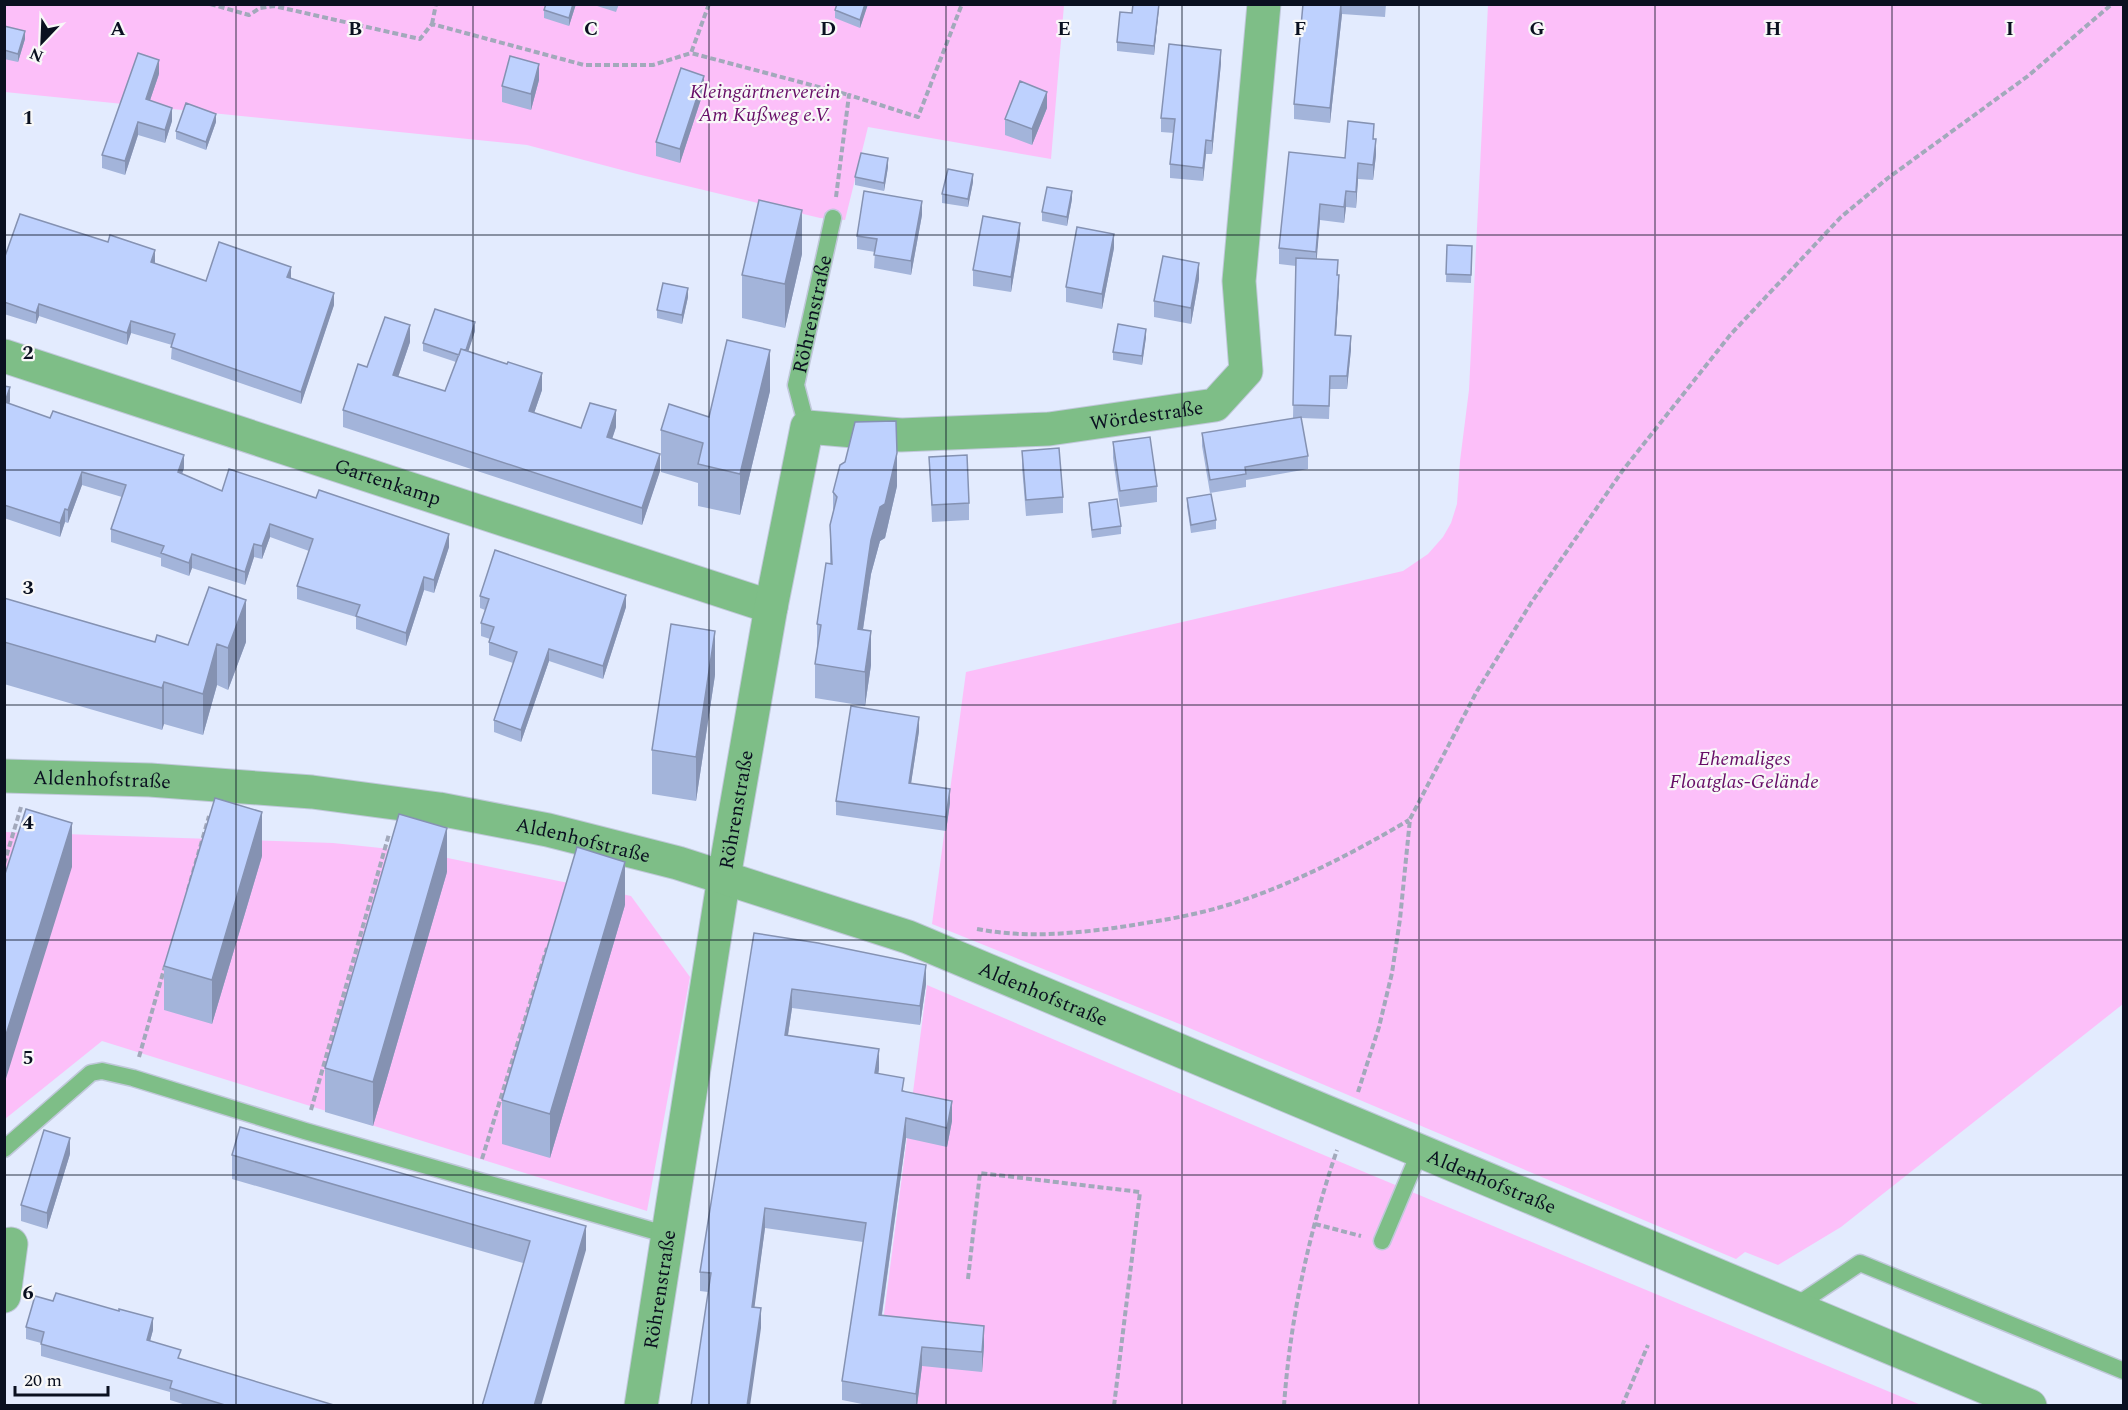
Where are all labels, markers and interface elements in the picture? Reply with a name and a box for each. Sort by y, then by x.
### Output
north arrow [12,12,72,72]
text: A [110,14,126,44]
text: B [348,14,362,44]
text: C [584,14,598,44]
text: D [820,14,836,44]
text: E [1057,14,1071,44]
text: F [1294,14,1306,44]
text: G [1529,14,1545,44]
text: H [1765,14,1781,44]
text: I [2006,14,2014,44]
text: N [26,41,47,68]
park label: Kleingärtnerverein Am Kußweg e.V. [689,77,841,130]
text: 1 [22,103,34,133]
street label: Röhrenstraße [785,252,840,376]
text: 2 [22,338,34,368]
street label: Wördestraße [1088,393,1205,439]
street label: Gartenkamp [330,451,445,514]
text: 3 [22,573,34,603]
park label: Ehemaliges Floatglas-Gelände [1669,744,1819,797]
street label: Röhrenstraße [712,748,762,872]
street label: Aldenhofstraße [33,763,172,798]
text: 4 [22,808,34,838]
street label: Aldenhofstraße [513,810,654,871]
street label: Aldenhofstraße [973,954,1112,1035]
text: 5 [22,1043,34,1073]
street label: Aldenhofstraße [1422,1141,1561,1222]
street label: Röhrenstraße [636,1228,684,1351]
text: 6 [22,1278,34,1308]
scale bar [15,1359,108,1397]
text: 20 m [24,1367,62,1394]

